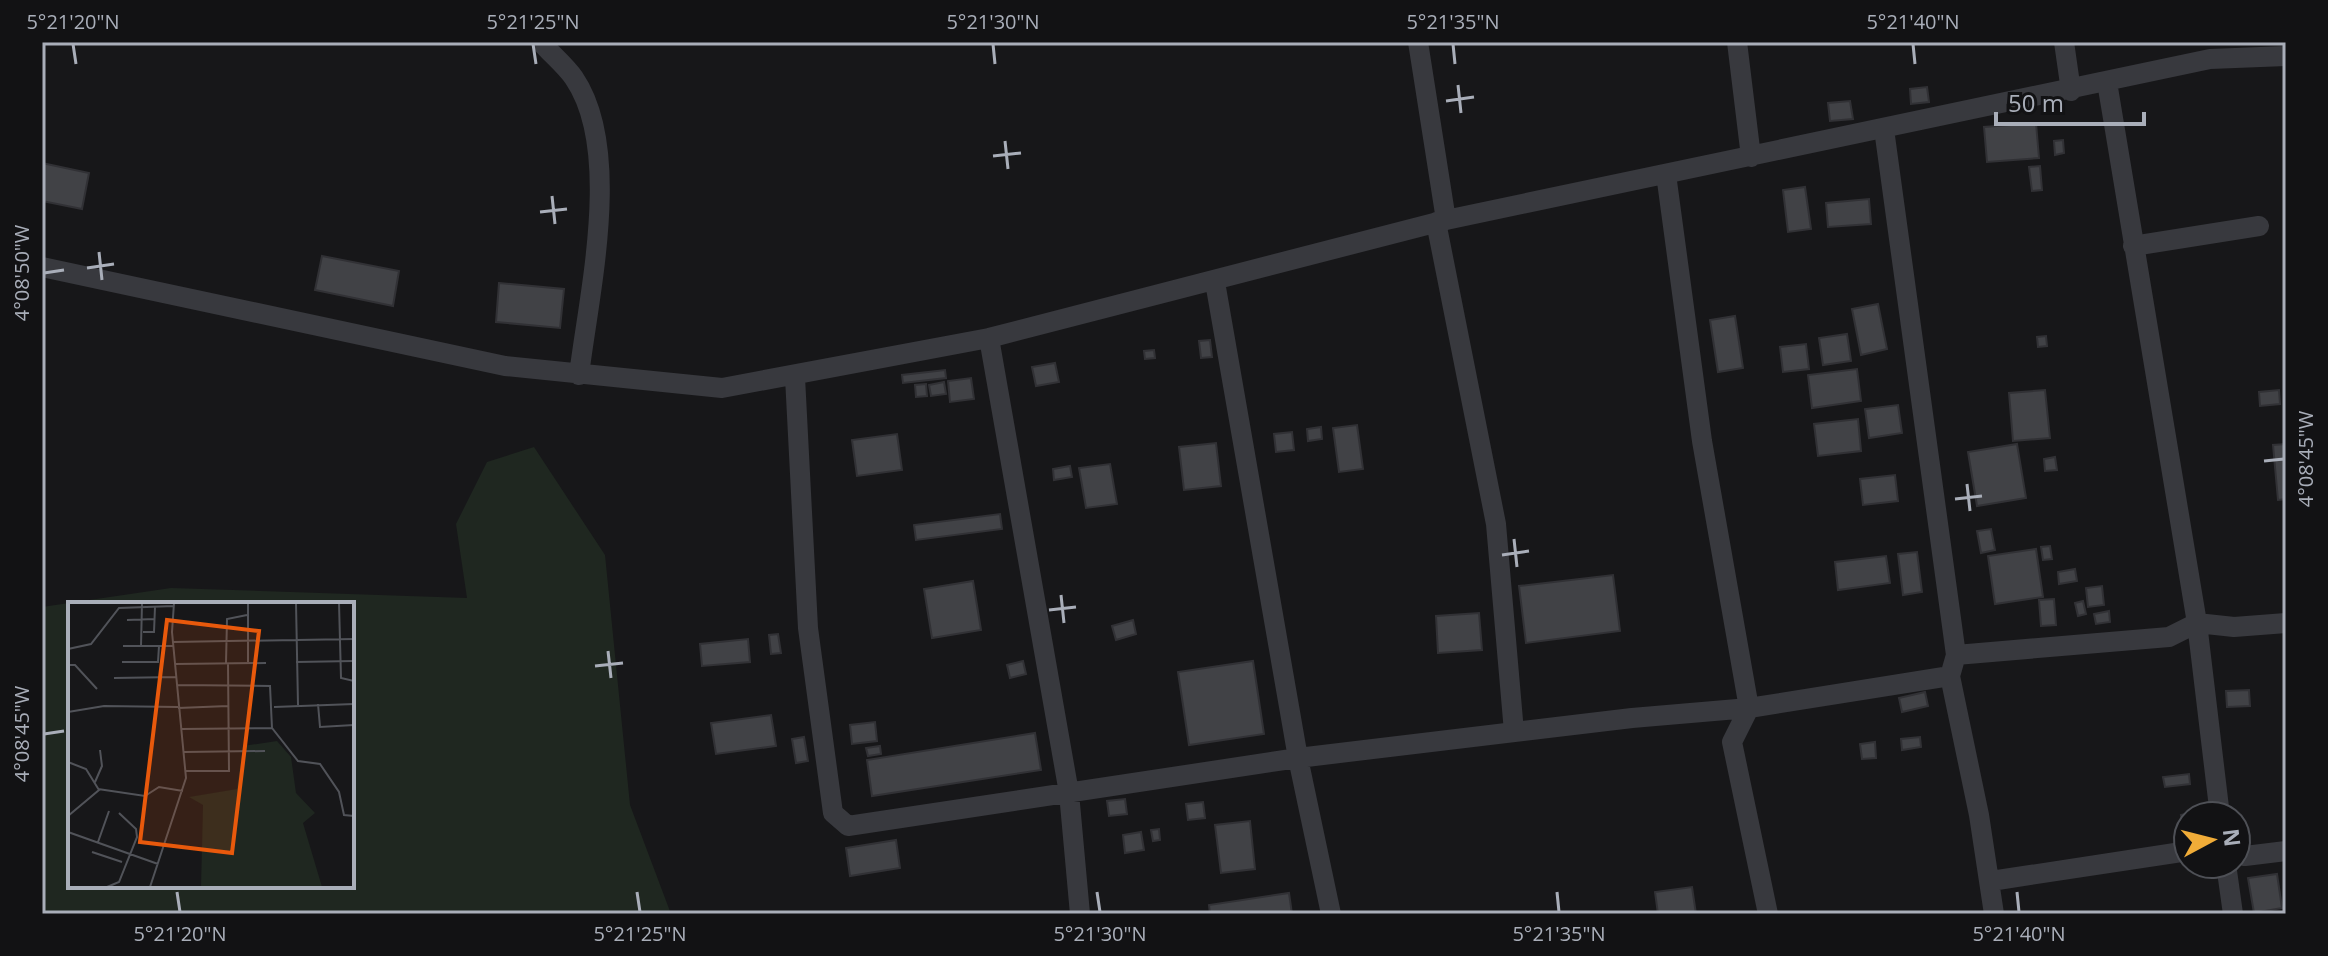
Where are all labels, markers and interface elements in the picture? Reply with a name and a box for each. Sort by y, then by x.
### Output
text: 5°21'20"N [26,8,120,35]
text: 5°21'25"N [486,8,580,35]
text: 5°21'30"N [946,8,1040,35]
text: 5°21'35"N [1406,8,1500,35]
text: 5°21'40"N [1866,8,1960,35]
scale bar [1996,76,2144,126]
text: 50 m [2008,86,2064,119]
text: 4°08'50"W [8,224,35,321]
text: 4°08'45"W [2292,410,2319,507]
inset map [68,602,354,888]
text: 4°08'45"W [8,685,35,782]
north arrow [2172,800,2252,880]
text: N [2217,827,2249,848]
text: 5°21'20"N [133,920,227,947]
text: 5°21'25"N [593,920,687,947]
text: 5°21'30"N [1053,920,1147,947]
text: 5°21'35"N [1512,920,1606,947]
text: 5°21'40"N [1972,920,2066,947]

